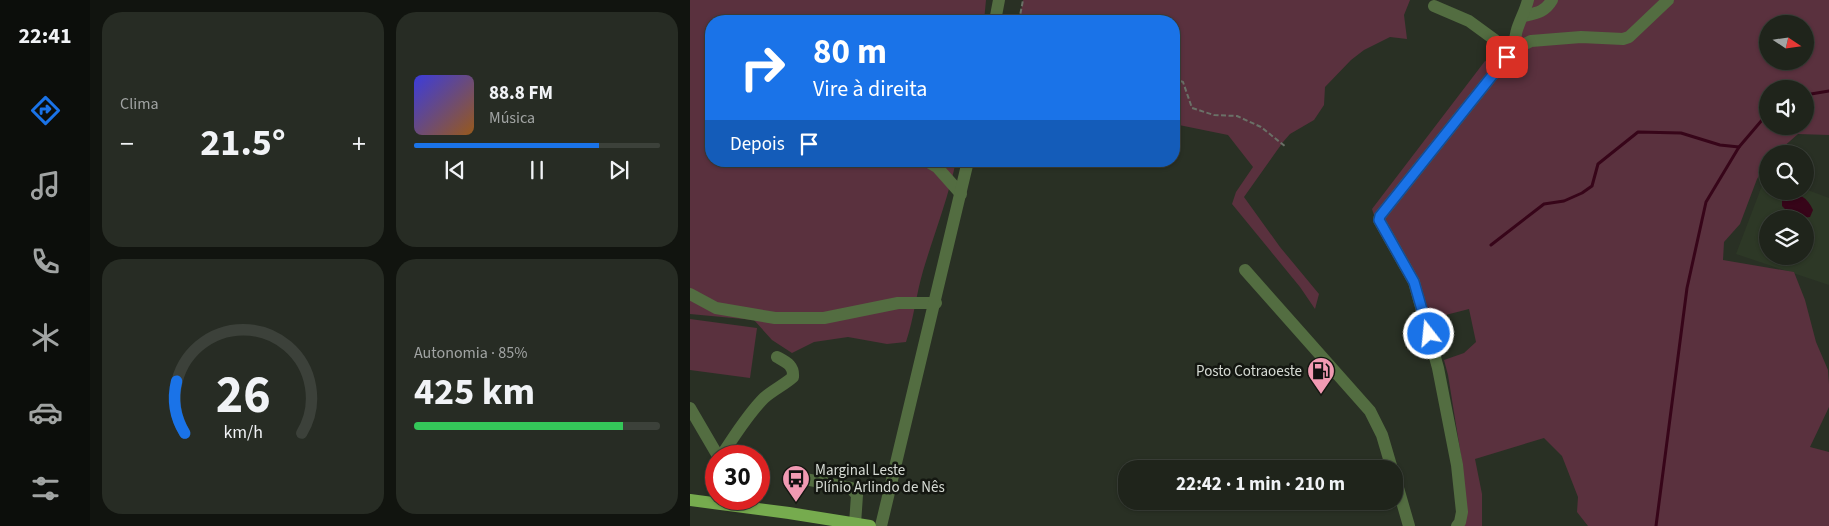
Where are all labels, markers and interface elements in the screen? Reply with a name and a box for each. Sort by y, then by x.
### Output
north arrow [1759,15,1814,70]
map controls [1759,15,1814,265]
text: 22:41 [18,20,72,52]
text: 80 m [813,27,887,77]
icon: right [730,35,795,100]
pin [1486,36,1528,78]
icon: arrive [1493,43,1521,71]
text: Vire à direita [813,73,927,105]
text: 88.8 FM [489,80,553,107]
button: sound [1759,80,1814,135]
icon: directions [28,93,63,128]
text: Clima [120,93,158,115]
text: Música [489,107,535,129]
text: 21.5° [200,116,286,170]
text: − [120,124,134,164]
text: + [352,124,366,164]
icon: arrive [795,130,823,158]
text: Depois [730,131,785,158]
button: search [1759,145,1814,200]
icon: previous [441,156,469,184]
icon: pause [523,156,551,184]
icon: next [605,156,633,184]
icon: music [28,168,63,203]
button: layers [1759,210,1814,265]
icon: phone [28,244,63,279]
position arrow [1402,307,1454,359]
icon: climate [28,320,63,355]
text: Autonomia · 85% [414,342,527,364]
fuel station icon: Posto Cotraoeste [1306,356,1336,395]
text: 26 [216,359,270,433]
place label: Posto Cotraoeste [1196,361,1302,382]
text: 425 km [414,365,535,419]
icon: car [28,395,63,430]
text: km/h [223,420,263,445]
speed limit sign: 30 [705,445,770,510]
place label: Marginal Leste Plínio Arlindo de Nês [815,460,945,498]
bus stop icon: Marginal Leste Plínio Arlindo de Nês [781,464,811,503]
icon: filters [28,471,63,506]
text: 22:42 · 1 min · 210 m [1176,471,1345,498]

